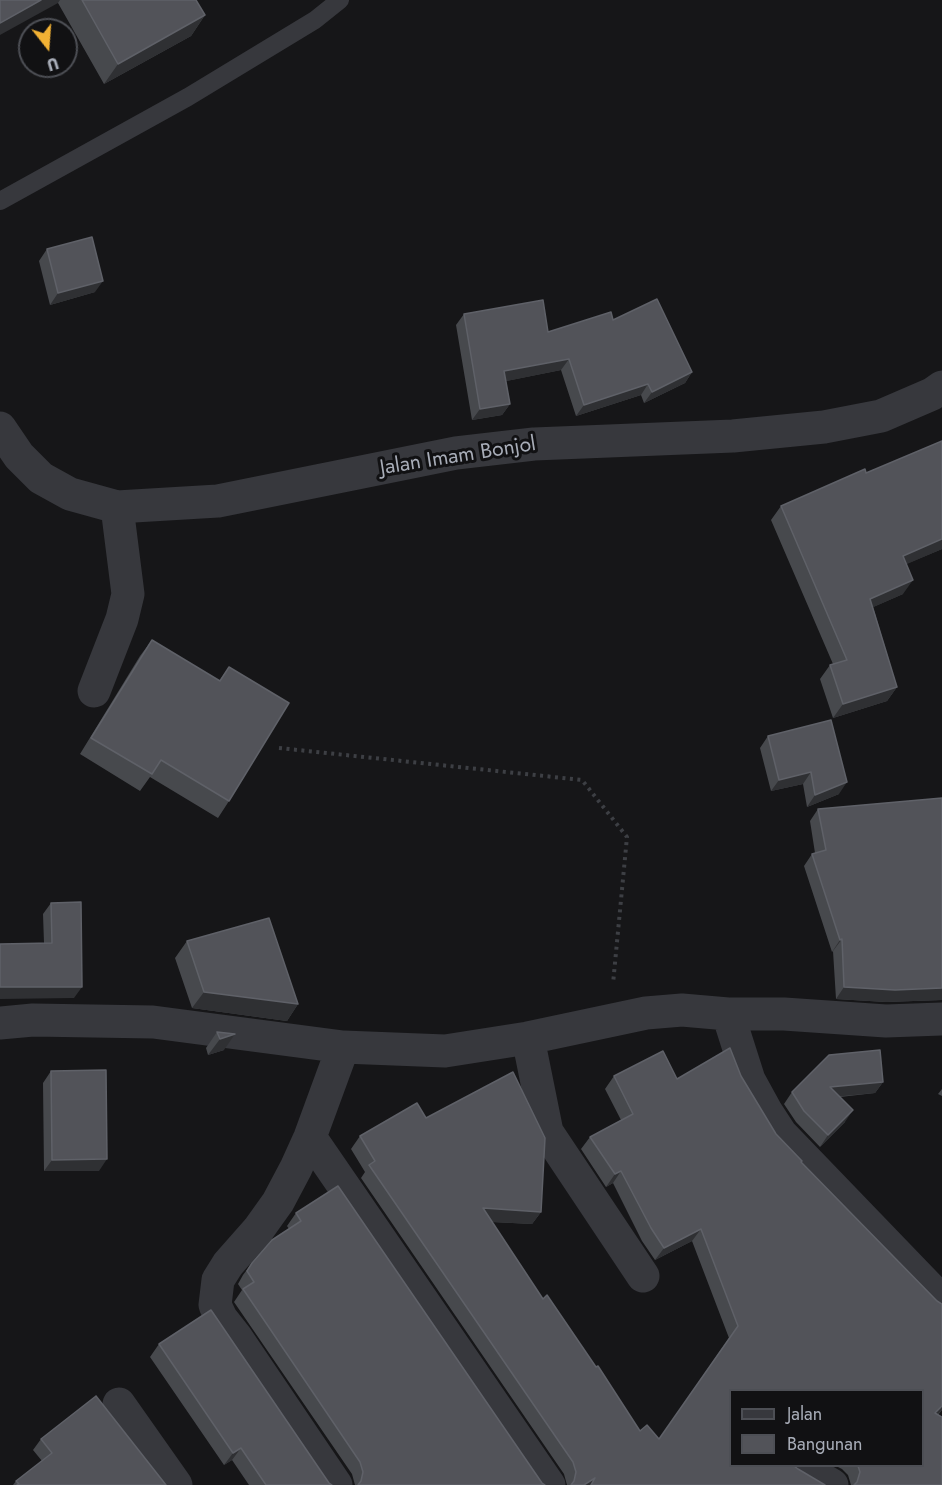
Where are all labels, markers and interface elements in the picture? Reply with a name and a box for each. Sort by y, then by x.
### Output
north arrow [18,18,78,78]
text: U [44,51,62,76]
street label: Jalan Imam Bonjol [378,432,538,482]
legend [729,1389,924,1467]
text: Jalan [787,1401,822,1427]
text: Bangunan [787,1431,862,1457]

